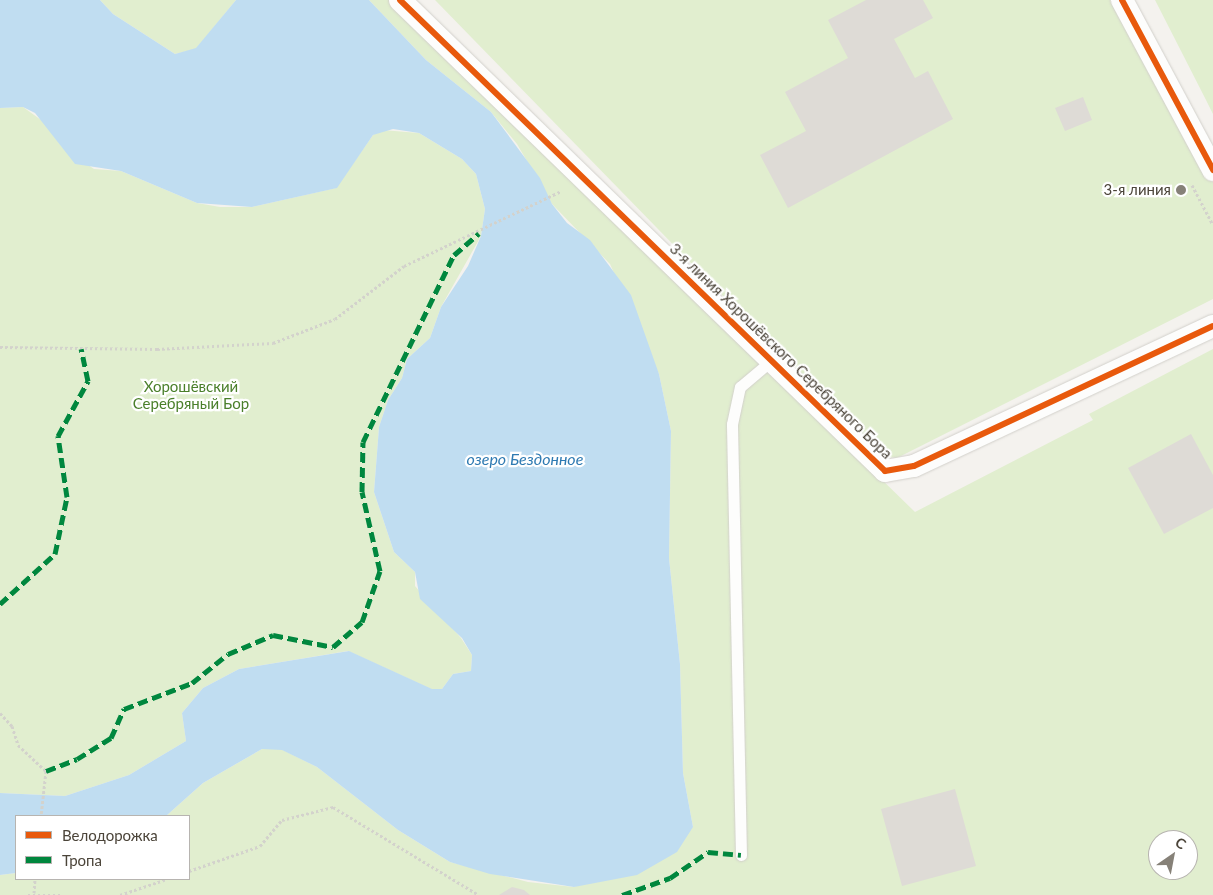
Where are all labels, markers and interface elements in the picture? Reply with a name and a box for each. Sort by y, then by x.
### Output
place label: 3-я линия [1104,181,1171,199]
marker: 3-я линия [1175,184,1187,196]
street label: 3-я линия Хорошёвского Серебряного Бора [666,240,896,462]
park label: Хорошёвский Серебряный Бор [133,377,249,412]
water label: озеро Бездонное [467,449,583,469]
legend [15,815,190,880]
text: Велодорожка [62,826,158,844]
north arrow [1148,830,1198,880]
text: С [1172,833,1189,852]
text: Тропа [62,851,102,869]

